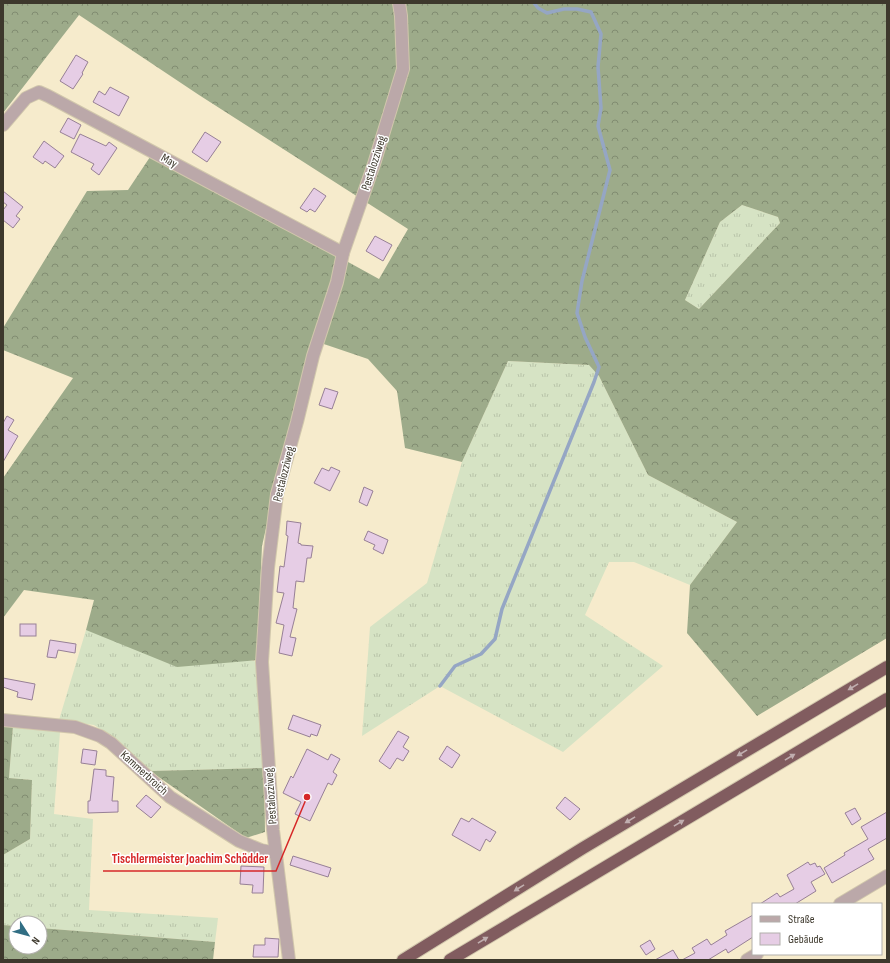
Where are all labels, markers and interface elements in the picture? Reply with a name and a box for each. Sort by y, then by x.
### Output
street label: Pestalozziweg [358,134,390,192]
street label: May [158,150,180,172]
street label: Pestalozziweg [270,444,298,503]
one-way arrow [848,683,859,690]
street label: Kammerbroich [117,748,171,798]
one-way arrow [736,750,748,757]
one-way arrow [784,753,796,760]
street label: Pestalozziweg [262,767,280,825]
one-way arrow [624,816,636,823]
one-way arrow [673,820,685,827]
callout: Tischlermeister Joachim Schödder [103,846,276,871]
text: Tischlermeister Joachim Schödder [112,851,268,867]
one-way arrow [513,884,525,891]
legend [752,903,882,955]
text: Straße [788,912,815,927]
north arrow [8,915,48,955]
text: Gebäude [788,932,823,947]
text: N [29,934,43,947]
one-way arrow [478,936,488,944]

